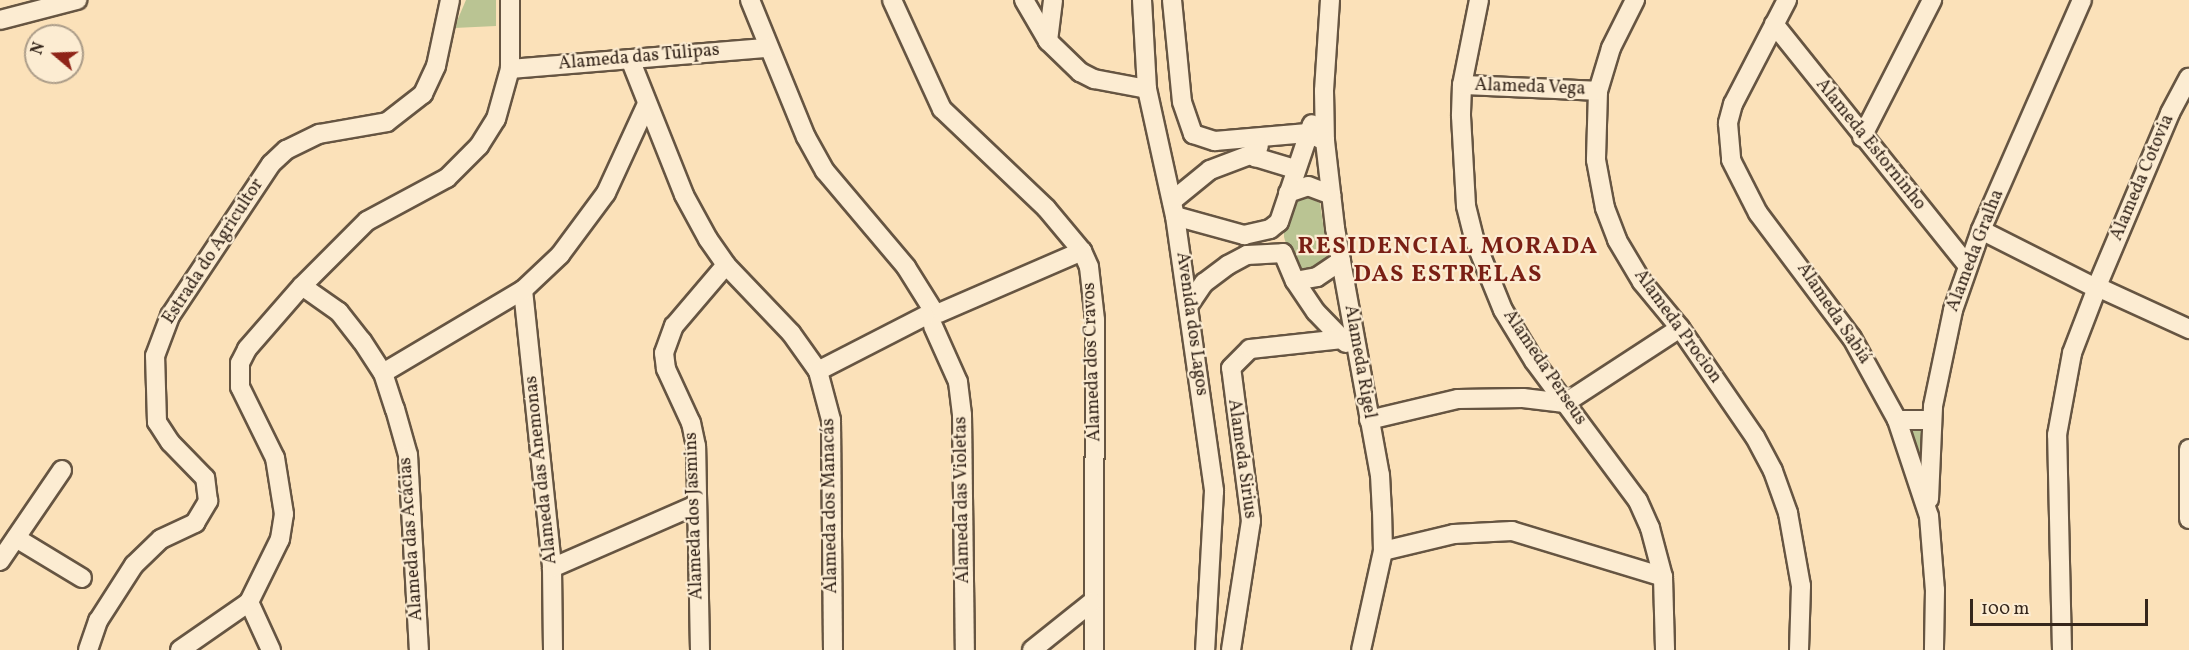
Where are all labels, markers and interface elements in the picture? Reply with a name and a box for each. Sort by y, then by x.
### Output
north arrow [24,24,84,84]
text: N [27,40,51,58]
street label: Alameda das Tulipas [557,40,721,76]
street label: Alameda Vega [1474,75,1586,101]
street label: Alameda Estorninho [1810,75,1930,215]
street label: Alameda Cotovia [2107,112,2179,244]
street label: Estrada do Agricultor [159,175,269,329]
street label: Alameda Gralha [1943,187,2009,315]
district label: RESIDENCIAL MORADA DAS ESTRELAS [1297,234,1599,290]
street label: Avenida dos Lagos [1170,251,1212,397]
street label: Alameda Sabiá [1791,259,1875,369]
street label: Alameda Procion [1628,266,1726,388]
street label: Alameda dos Cravos [1079,282,1107,442]
street label: Alameda Rigel [1338,303,1380,421]
street label: Alameda Perseus [1497,306,1591,430]
street label: Alameda das Anemonas [521,375,563,565]
street label: Alameda Sirius [1222,398,1260,520]
street label: Alameda das Violetas [951,416,975,584]
street label: Alameda dos Manacás [819,418,843,594]
street label: Alameda dos Jasmins [681,432,709,600]
street label: Alameda das Acácias [396,456,428,622]
scale bar [1973,587,2152,625]
text: 100 m [1981,597,2030,622]

